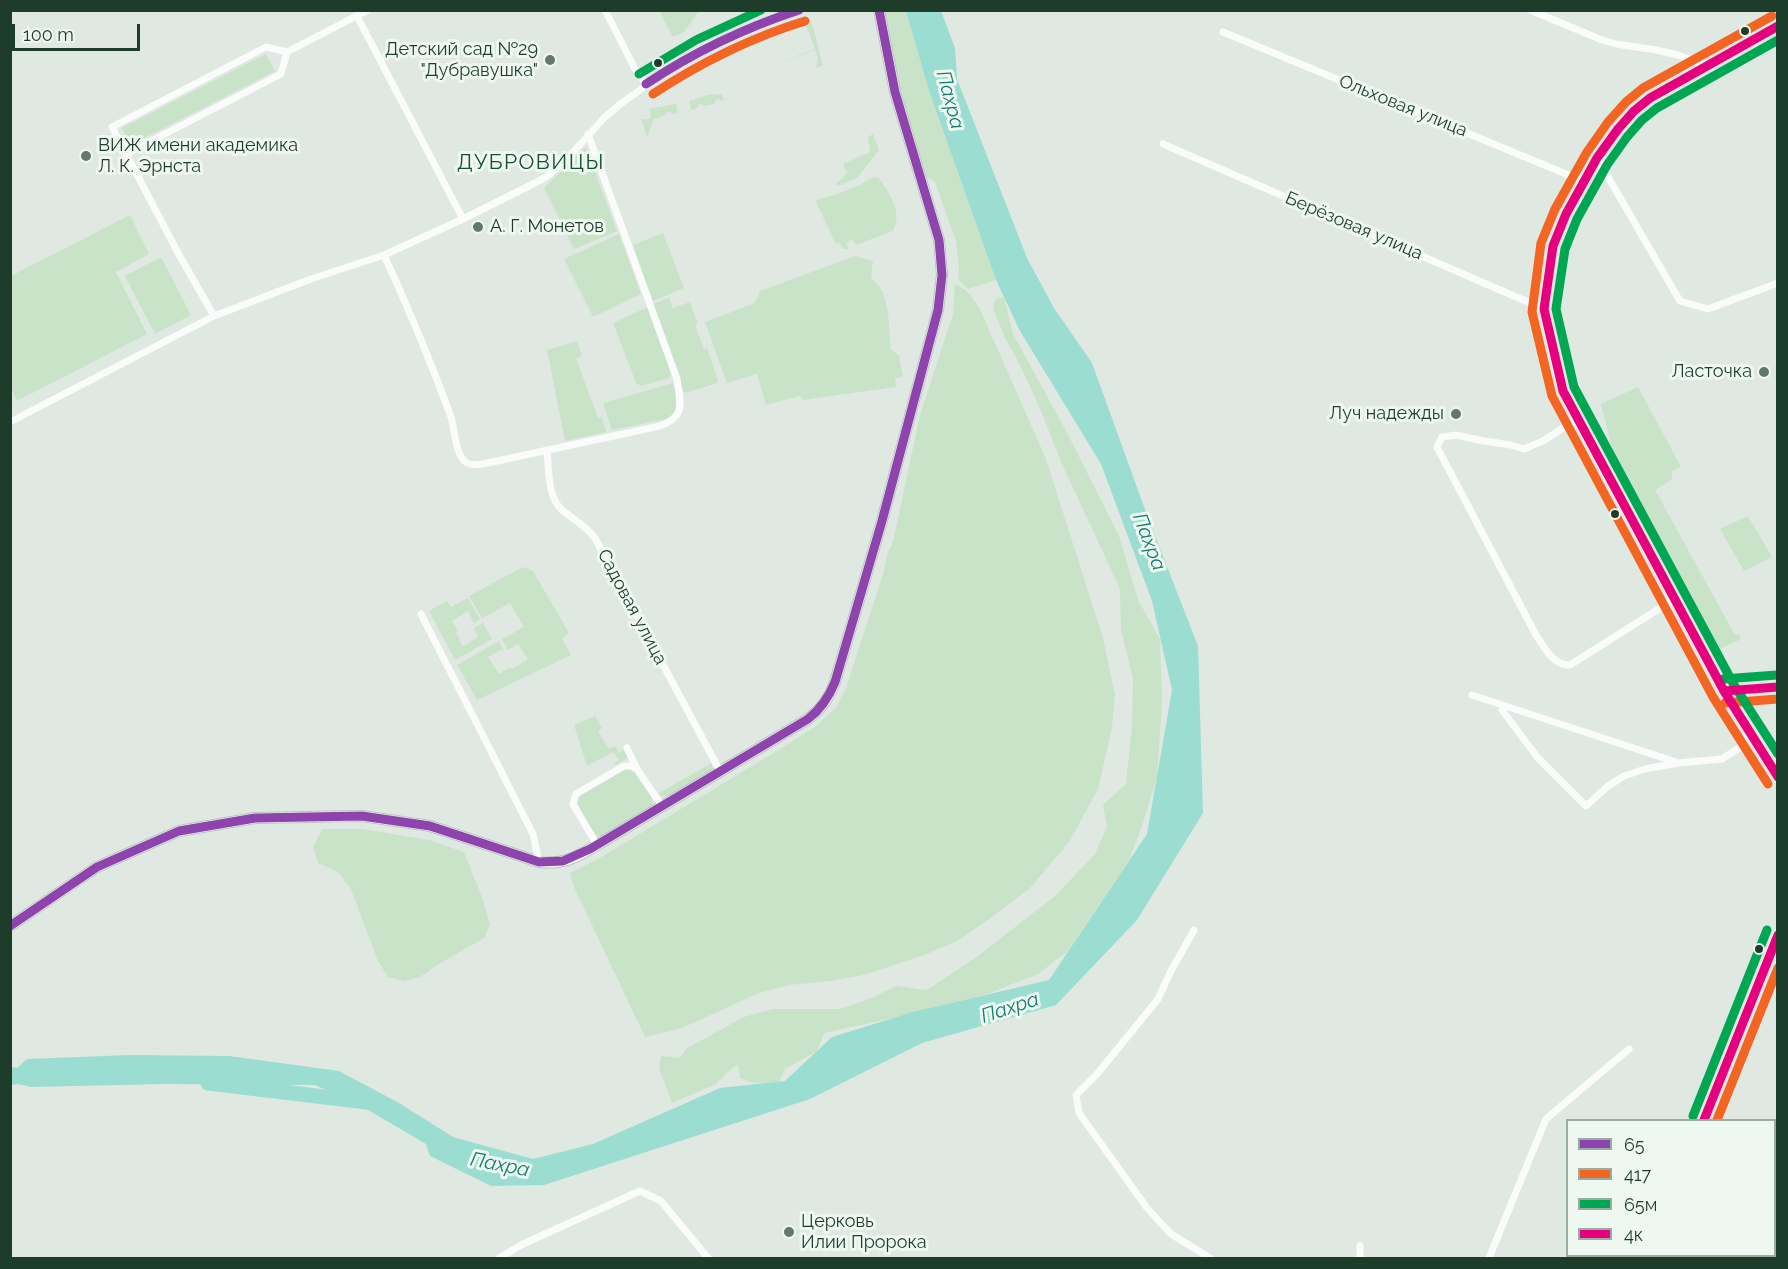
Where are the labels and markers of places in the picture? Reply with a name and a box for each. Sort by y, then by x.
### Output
unlabelled marker [1739,25,1751,37]
place label: Детский сад №29 "Дубравушка" [385,39,538,82]
marker: Детский сад №29 "Дубравушка" [543,53,557,67]
unlabelled marker [652,57,664,69]
place label: ВИЖ имени академика Л. К. Эрнста [98,135,298,178]
marker: ВИЖ имени академика Л. К. Эрнста [79,149,93,163]
place label: А. Г. Монетов [490,216,604,238]
marker: А. Г. Монетов [471,220,485,234]
place label: Ласточка [1672,361,1752,383]
marker: Ласточка [1757,365,1771,379]
place label: Луч надежды [1329,403,1444,425]
marker: Луч надежды [1449,407,1463,421]
unlabelled marker [1609,508,1621,520]
unlabelled marker [1753,943,1765,955]
place label: Церковь Илии Пророка [801,1211,927,1254]
marker: Церковь Илии Пророка [782,1225,796,1239]

